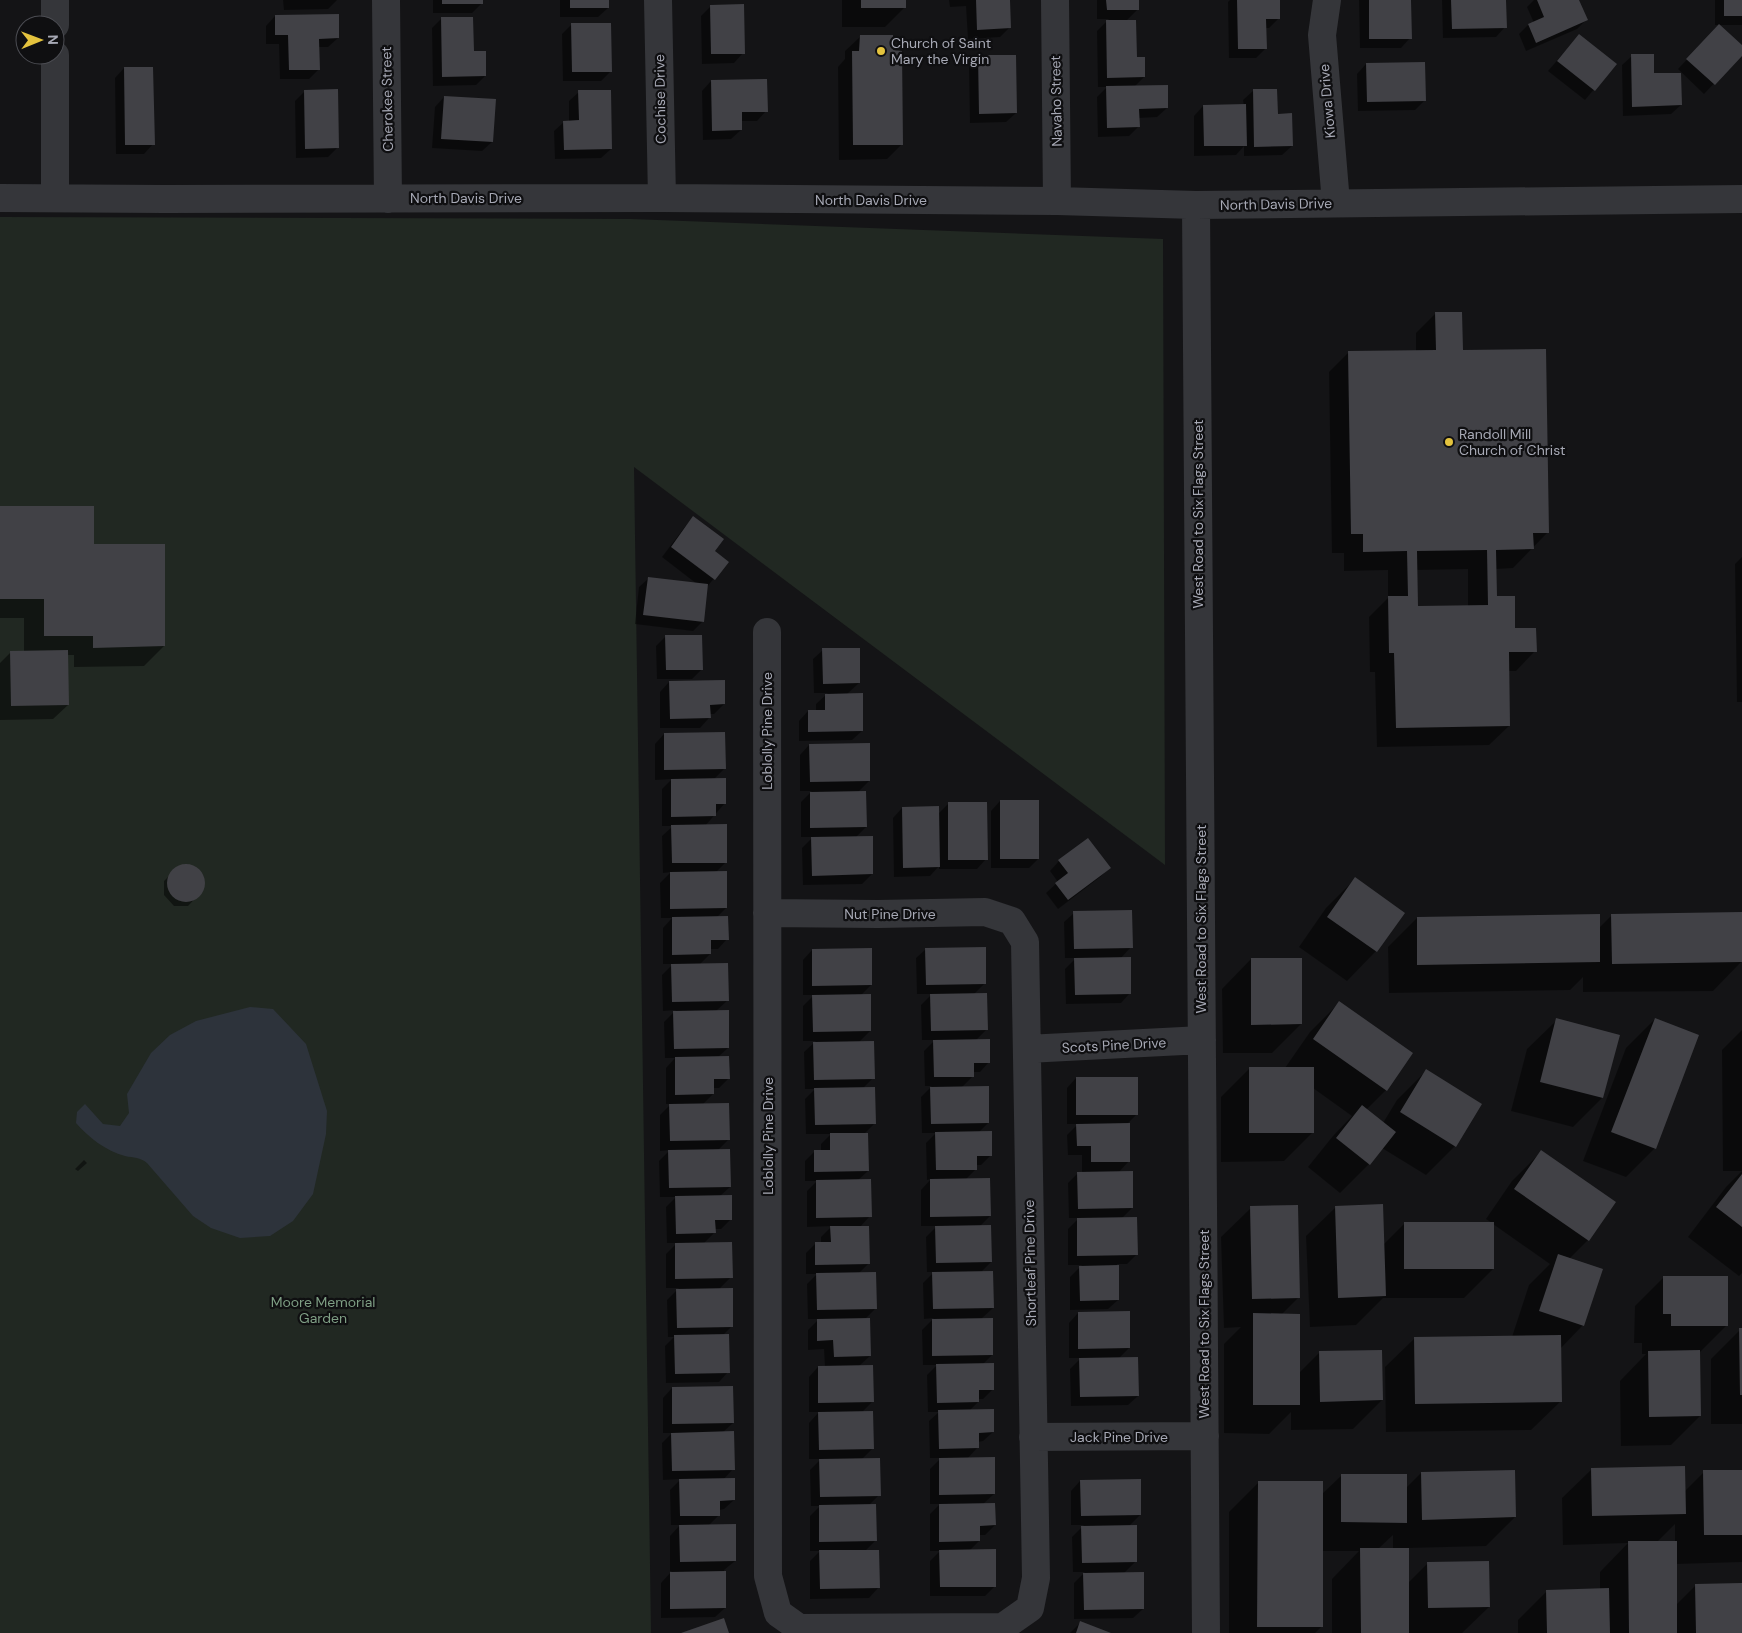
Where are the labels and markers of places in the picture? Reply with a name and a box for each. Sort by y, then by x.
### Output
place label: Church of Saint Mary the Virgin [891,34,991,68]
marker: Church of Saint Mary the Virgin [875,45,887,57]
place label: Randoll Mill Church of Christ [1459,425,1565,459]
marker: Randoll Mill Church of Christ [1443,436,1455,448]

